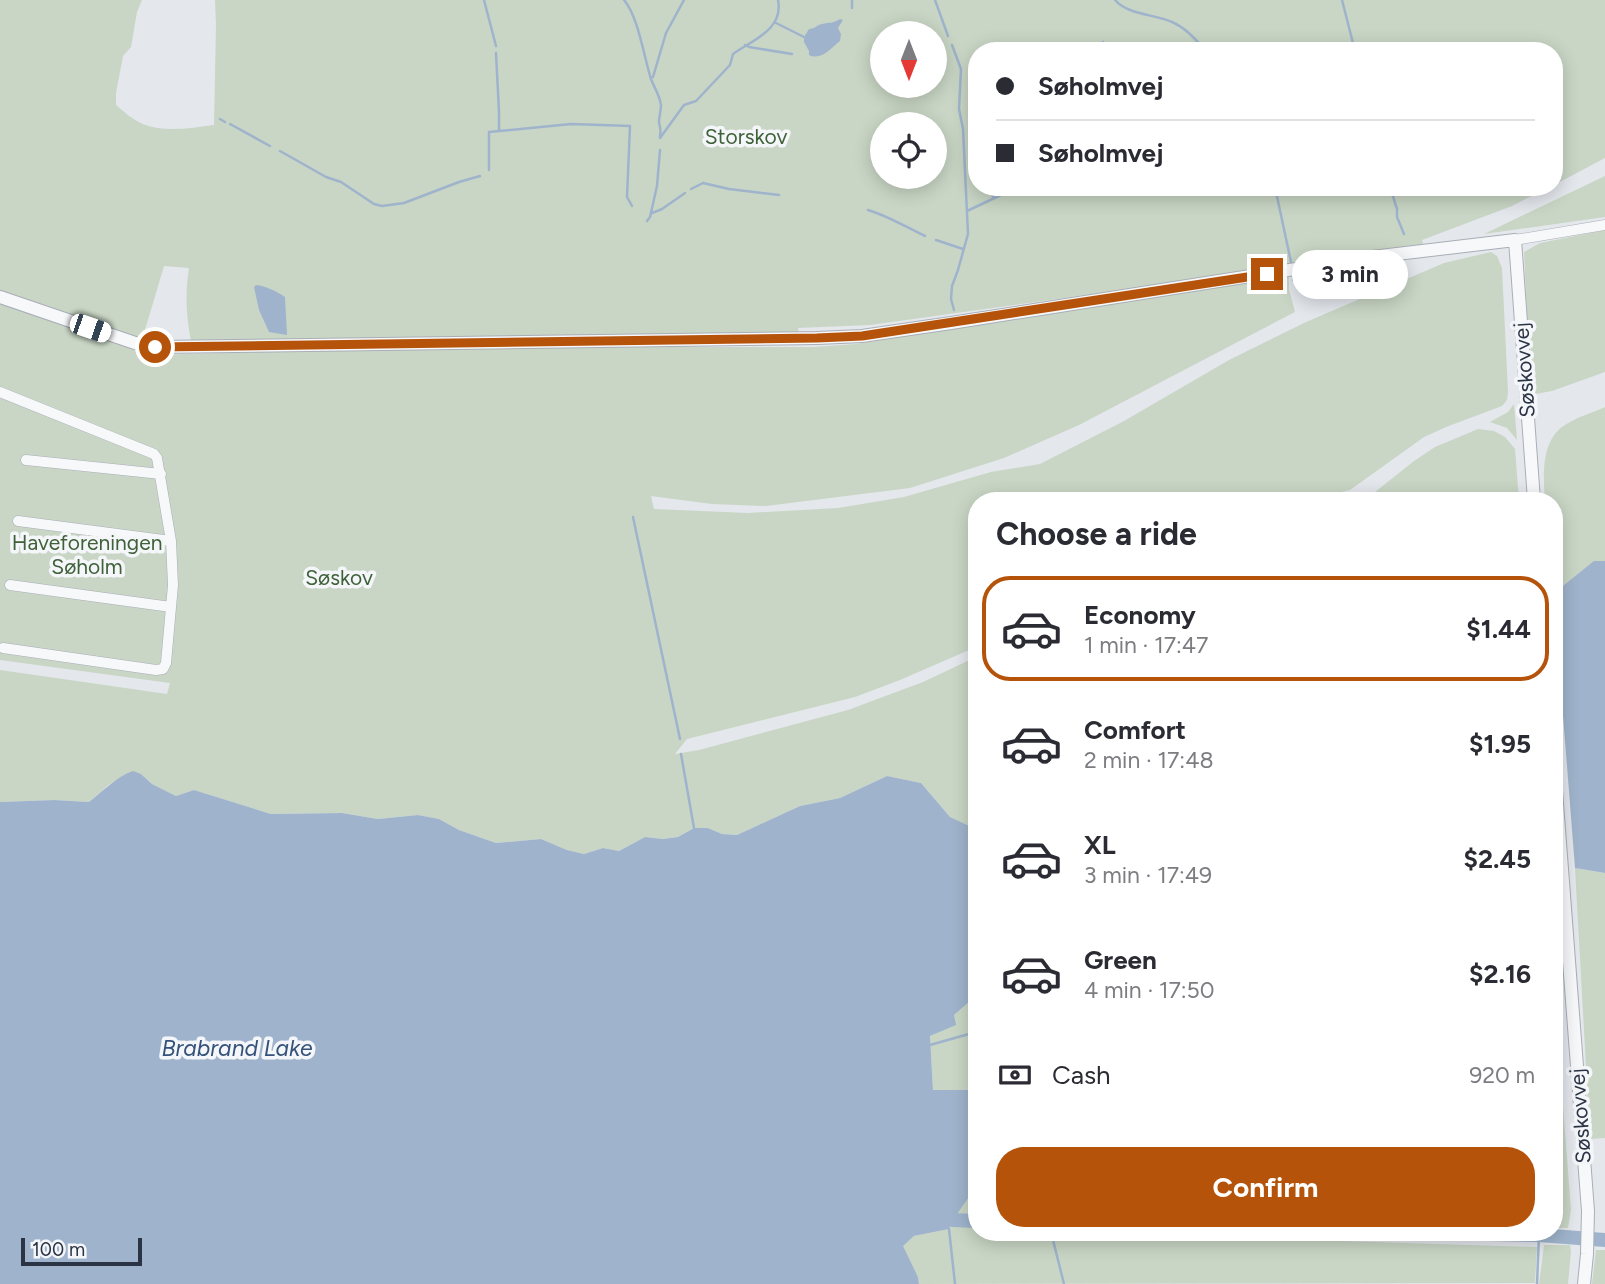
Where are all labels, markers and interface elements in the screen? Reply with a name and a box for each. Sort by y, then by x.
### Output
north arrow [870,21,947,98]
map controls [870,21,947,189]
text: Søholmvej [1038,70,1163,102]
button: locate [870,112,947,189]
park label: Storskov [705,124,787,149]
text: Søholmvej [1038,137,1163,169]
callout: 3 min [1292,250,1407,298]
route end [1251,258,1283,290]
text: 3 min [1321,260,1379,288]
car [67,311,114,345]
street label: Søskovvej [1508,322,1540,418]
route start [139,331,171,363]
text: Choose a ride [996,515,1197,553]
park label: Haveforeningen Søholm [12,530,162,579]
park label: Søskov [305,565,373,590]
icon: car [1000,597,1063,660]
text: Economy [1084,599,1196,631]
text: $1.44 [1466,613,1531,645]
text: 1 min · 17:47 [1084,631,1208,659]
icon: car [1000,712,1063,775]
text: Comfort [1084,714,1186,746]
text: $1.95 [1469,728,1531,760]
text: 2 min · 17:48 [1084,746,1214,774]
icon: car [1000,827,1063,890]
text: XL [1084,829,1116,861]
text: $2.45 [1464,843,1531,875]
text: 3 min · 17:49 [1084,861,1212,889]
icon: car [1000,942,1063,1005]
text: Green [1084,944,1157,976]
text: $2.16 [1469,958,1531,990]
text: 4 min · 17:50 [1084,976,1215,1004]
water label: Brabrand Lake [161,1034,313,1062]
icon: cash [996,1056,1034,1094]
text: Cash [1052,1059,1111,1091]
text: 920 m [1469,1061,1535,1089]
street label: Søskovvej [1564,1068,1596,1164]
button: Confirm [996,1147,1535,1227]
scale bar [21,1235,142,1267]
text: 100 m [32,1238,85,1261]

